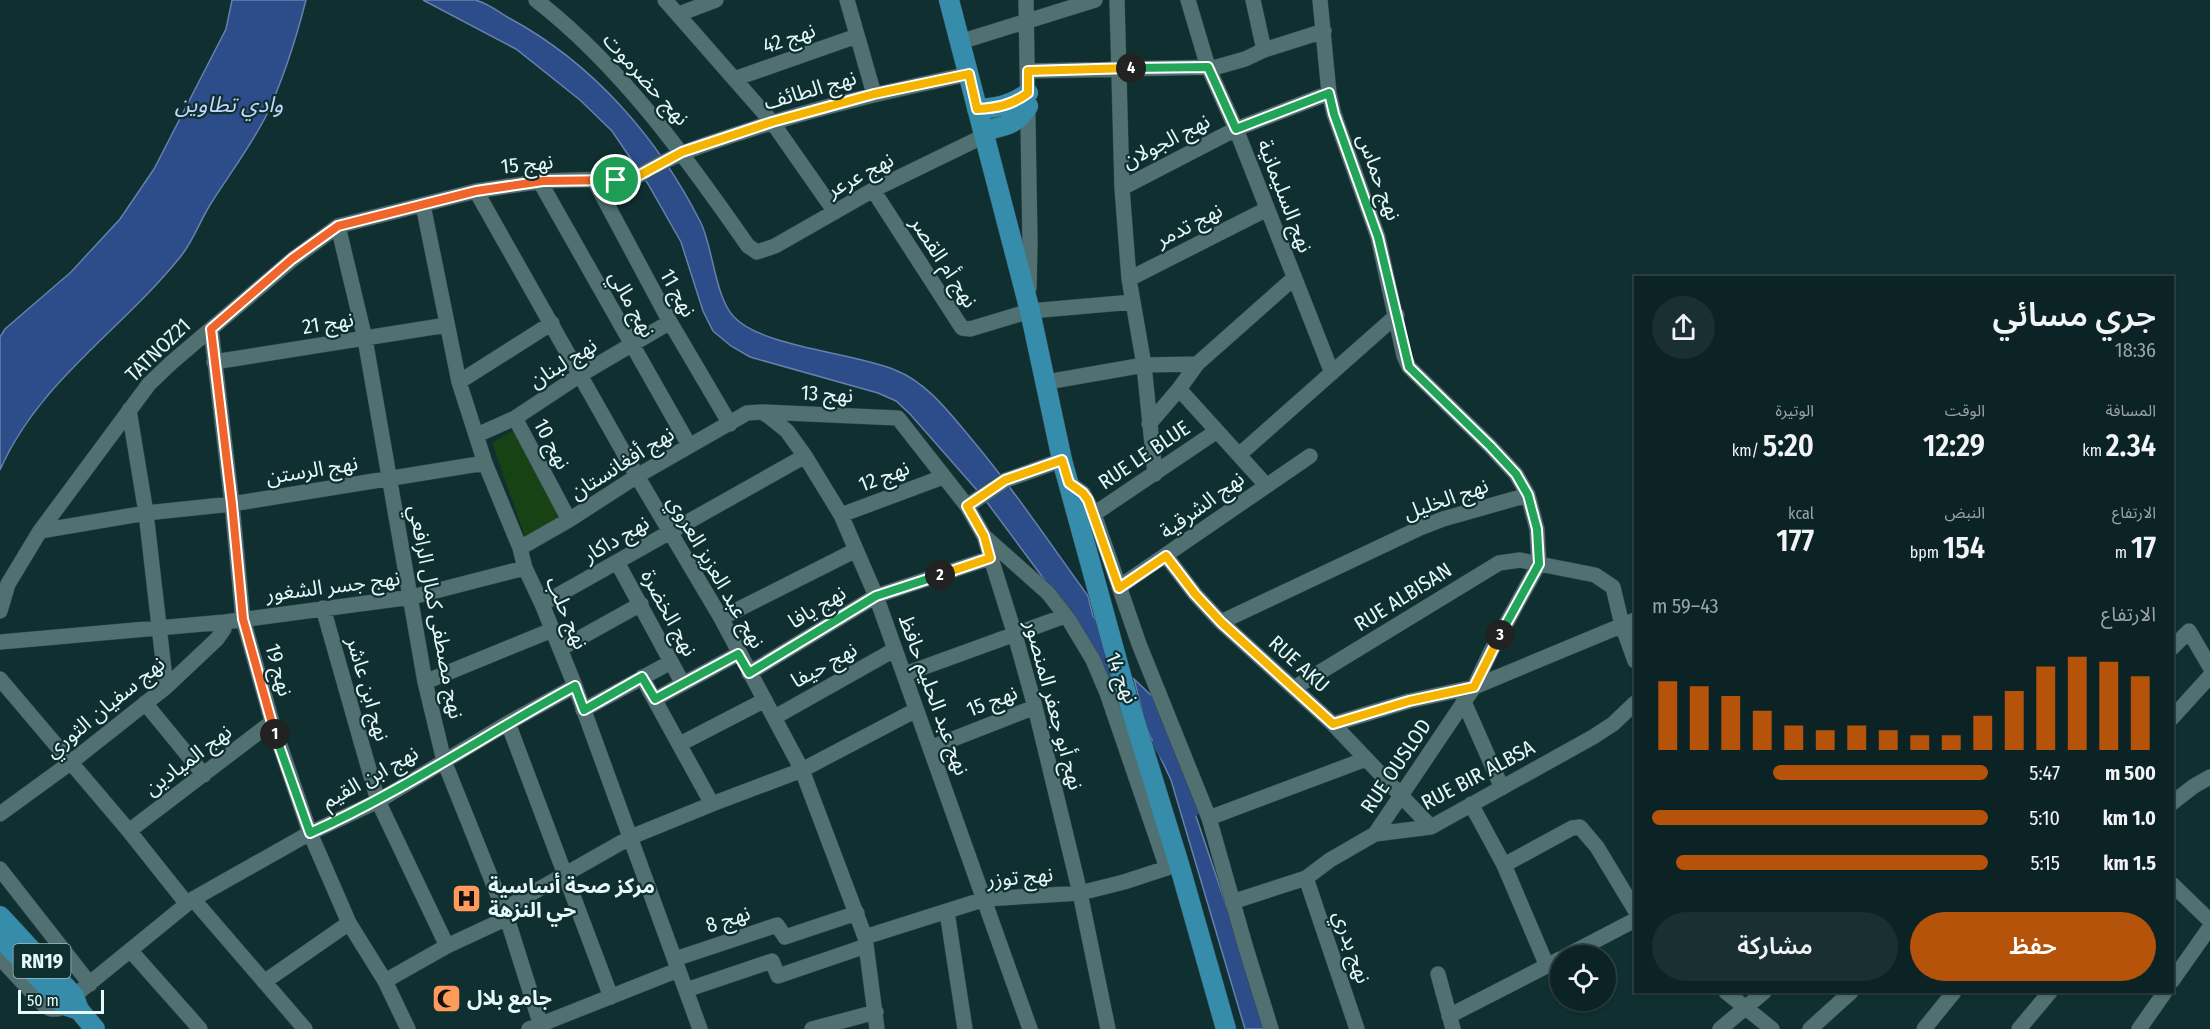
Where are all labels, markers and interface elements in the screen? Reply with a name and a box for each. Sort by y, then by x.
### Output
street label: نهج 42 [759,17,819,61]
street label: نهج حضرموت [596,27,695,132]
pin: 4 [1116,53,1146,83]
text: 4 [1127,58,1135,77]
street label: نهج الطائف [761,64,860,118]
water label: وادي تطاوين [175,91,283,122]
street label: نهج الجولان [1118,108,1215,176]
street label: نهج حماس [1349,130,1407,225]
street label: نهج السليمانية [1250,136,1319,257]
street label: نهج عرعر [821,147,899,206]
street label: نهج 15 [499,148,555,182]
pin [590,154,641,205]
icon: arrive [599,163,632,196]
street label: نهج تدمر [1150,197,1228,255]
street label: نهج أم القصر [902,210,983,314]
street label: نهج 11 [653,264,702,323]
street label: نهج مالي [600,266,661,344]
text: جري مسائي [1992,295,2156,335]
button: share [1652,296,1715,359]
street label: نهج 21 [300,306,356,342]
street label: TATNOZ21 [120,313,196,387]
street label: نهج لبنان [524,332,603,396]
text: 18:36 [2115,338,2156,362]
street label: نهج 13 [800,380,854,410]
text: الوتيرة [1776,401,1814,420]
text: الوقت [1945,401,1985,420]
text: المسافة [2106,401,2156,420]
street label: نهج 10 [526,414,576,475]
street label: RUE LE BLUE [1093,415,1195,495]
street label: نهج أفغانستان [565,421,680,507]
text: 5:20 [1763,428,1814,464]
text: 12:29 [1923,428,1985,464]
text: 2.34 [2106,428,2156,464]
text: /km [1732,441,1763,460]
text: km [2082,441,2106,460]
street label: نهج الرستن [264,450,360,492]
street label: نهج 12 [855,454,914,499]
street label: نهج الشرقية [1155,466,1251,546]
street label: نهج الخليل [1400,472,1493,528]
street label: نهج عبد العزيز العروي [659,491,770,655]
street label: نهج مصطفى كمال الرافعي [400,503,469,722]
text: النبض [1944,503,1985,522]
text: الارتفاع [2112,503,2156,522]
text: kcal [1788,504,1814,523]
street label: نهج داكار [577,510,655,571]
text: 177 [1776,523,1814,559]
text: 154 [1943,530,1985,566]
text: 17 [2131,530,2156,566]
text: bpm [1910,543,1943,562]
text: m [2115,543,2131,562]
street label: RUE ALBISAN [1350,557,1456,637]
pin: 2 [925,560,955,590]
street label: نهج جسر الشغور [263,565,402,609]
street label: نهج الخضرة [634,565,703,662]
text: 2 [936,565,944,584]
street label: نهج حلب [538,573,594,654]
street label: نهج يافا [783,580,852,636]
text: 43–59 m [1652,594,1719,618]
text: الارتفاع [2101,602,2156,626]
street label: نهج عبد الحليم حافظ [891,611,975,779]
street label: نهج أبو جعفر المنصور [1017,616,1089,793]
pin: 3 [1485,620,1515,650]
text: 3 [1496,625,1504,644]
street label: RUE AKU [1263,630,1335,698]
street label: نهج ابن عاشر [339,633,395,745]
street label: نهج حيفا [786,636,863,695]
street label: نهج 19 [258,641,298,700]
street label: نهج 14 [1098,648,1144,708]
street label: نهج سفيان الثوري [40,651,172,766]
street label: نهج 15 [963,679,1022,724]
street label: RUE OUSLOD [1355,714,1437,818]
street label: نهج الميادين [139,719,238,803]
pin: 1 [260,719,290,749]
text: 1 [272,724,278,743]
street label: RUE BIR ALBSA [1417,734,1539,816]
street label: نهج ابن القيم [317,740,424,816]
text: 5:47 [2029,761,2060,785]
text: 500 m [2105,761,2156,785]
text: 5:10 [2029,806,2060,830]
text: 1.0 km [2103,806,2156,830]
text: 5:15 [2030,851,2060,875]
text: 1.5 km [2103,851,2156,875]
street label: نهج توزر [985,861,1054,895]
place label: مركز صحة أساسية حي النزهة [488,872,655,927]
hospital icon: مركز صحة أساسية حي النزهة [451,882,483,914]
street label: نهج 8 [702,900,754,940]
street label: نهج بدري [1325,907,1377,988]
button: مشاركة [1652,912,1898,981]
button: حفظ [1910,912,2156,981]
road number: RN19 [14,944,70,978]
map controls [1550,945,1616,1011]
button: locate [1550,945,1616,1011]
mosque icon: جامع بلال [430,982,462,1014]
place label: جامع بلال [467,985,552,1013]
scale bar [18,987,104,1014]
text: 50 m [27,991,59,1010]

